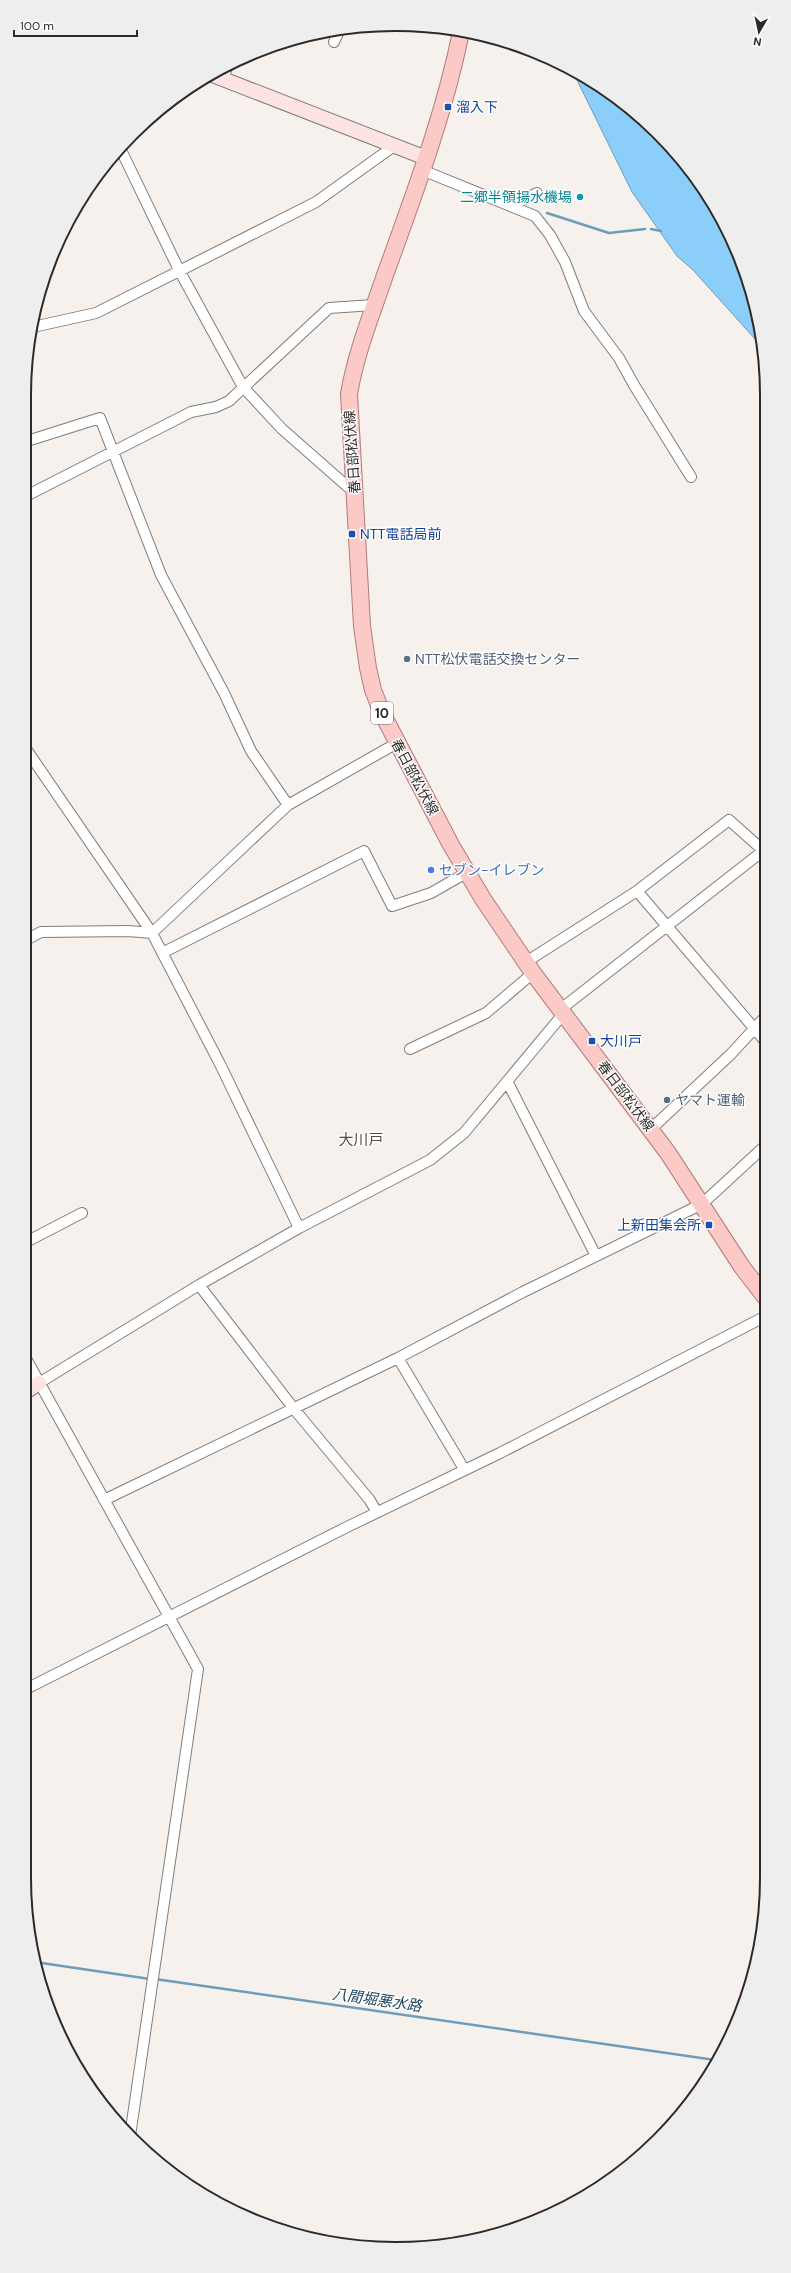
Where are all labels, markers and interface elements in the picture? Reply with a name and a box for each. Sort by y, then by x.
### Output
scale bar [14,12,137,38]
north arrow [739,12,779,52]
text: 100 m [20,18,54,34]
text: N [752,34,762,49]
place label: 溜入下 [456,98,498,116]
marker: 溜入下 [443,102,453,112]
place label: 二郷半領揚水機場 [460,188,572,206]
marker: 二郷半領揚水機場 [575,192,585,202]
street label: 春日部松伏線 [340,409,364,495]
place label: NTT電話局前 [360,525,441,543]
marker: NTT電話局前 [347,529,357,539]
place label: NTT松伏電話交換センター [415,650,580,668]
marker: NTT松伏電話交換センター [402,654,412,664]
road number: 10 [371,702,393,724]
street label: 春日部松伏線 [387,736,443,818]
place label: セブン-イレブン [439,861,545,879]
marker: セブン-イレブン [426,865,436,875]
place label: 大川戸 [600,1032,642,1050]
marker: 大川戸 [587,1036,597,1046]
street label: 春日部松伏線 [594,1057,658,1135]
place label: ヤマト運輸 [675,1091,745,1109]
marker: ヤマト運輸 [662,1095,672,1105]
district label: 大川戸 [338,1130,384,1150]
place label: 上新田集会所 [617,1216,701,1234]
marker: 上新田集会所 [704,1220,714,1230]
water label: 八間堀悪水路 [331,1984,425,2016]

